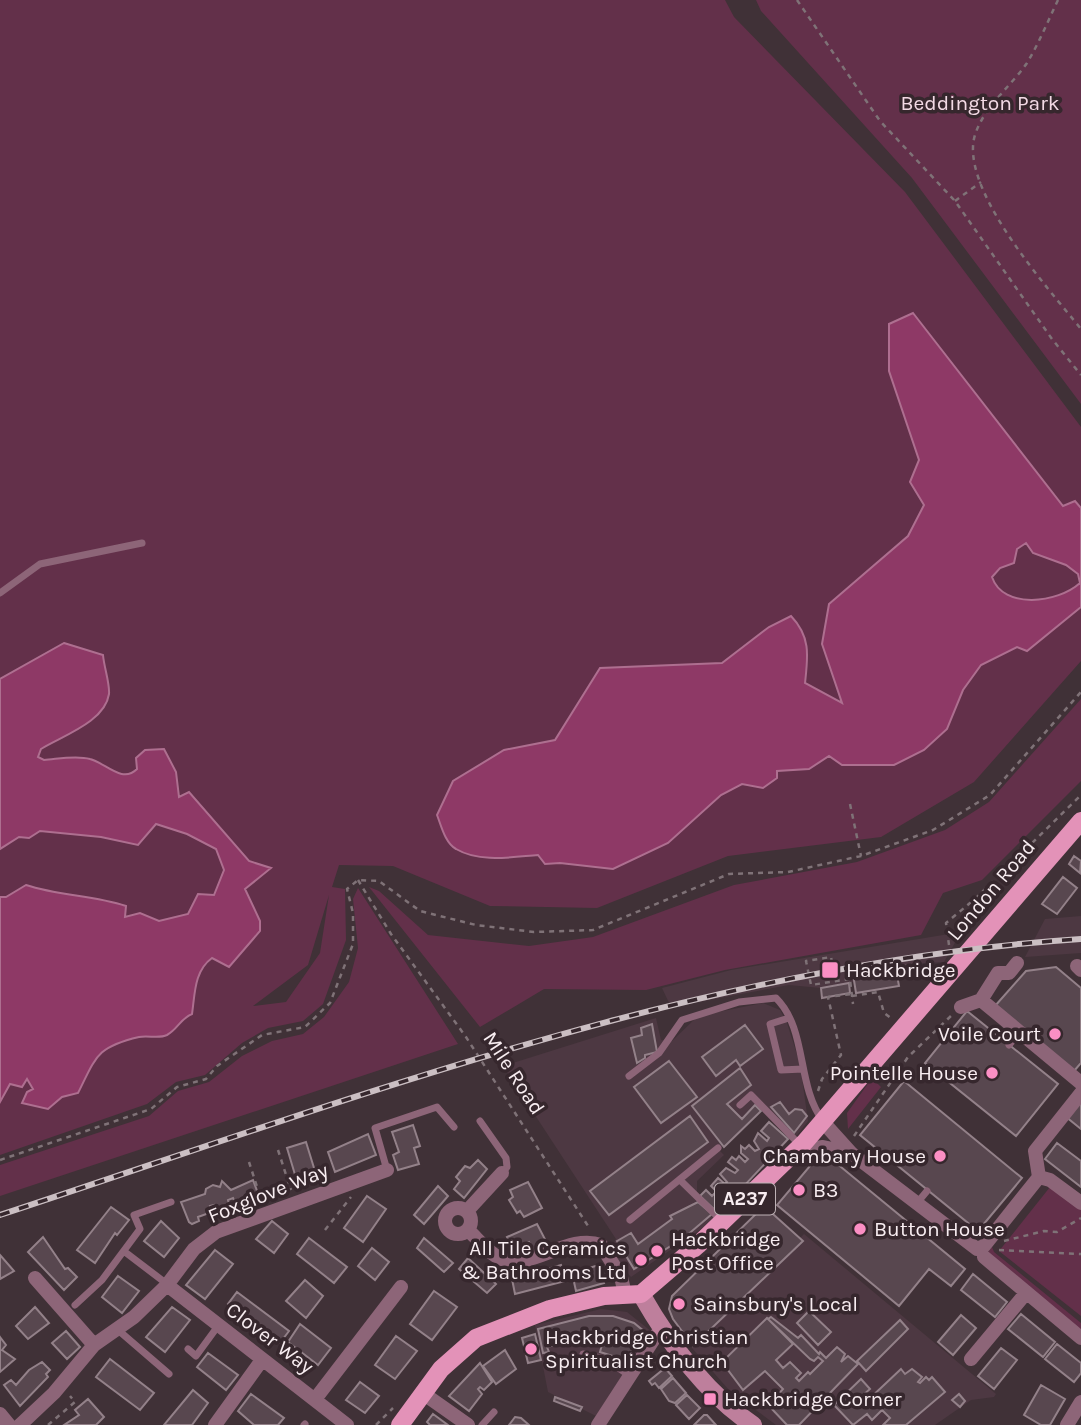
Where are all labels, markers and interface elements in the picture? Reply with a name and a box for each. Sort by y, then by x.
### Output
park label: Beddington Park [900,91,1060,115]
street label: London Road [942,835,1040,945]
place label: Hackbridge [846,958,956,982]
marker: Hackbridge [820,960,840,980]
place label: Voile Court [938,1022,1041,1046]
marker: Voile Court [1047,1026,1063,1042]
street label: Mile Road [478,1027,550,1119]
place label: Pointelle House [830,1061,978,1085]
marker: Pointelle House [984,1065,1000,1081]
place label: Chambary House [763,1144,926,1168]
marker: Chambary House [932,1148,948,1164]
street label: Foxglove Way [204,1158,332,1228]
place label: B3 [813,1178,838,1202]
marker: B3 [791,1182,807,1198]
road number: A237 [715,1184,775,1214]
place label: Button House [874,1217,1005,1241]
marker: Button House [852,1221,868,1237]
place label: Hackbridge Post Office [671,1227,781,1275]
place label: All Tile Ceramics & Bathrooms Ltd [461,1236,627,1284]
marker: Hackbridge Post Office [649,1243,665,1259]
marker: All Tile Ceramics & Bathrooms Ltd [633,1252,649,1268]
place label: Sainsbury's Local [693,1292,858,1316]
marker: Sainsbury's Local [671,1296,687,1312]
street label: Clover Way [221,1297,319,1379]
place label: Hackbridge Christian Spiritualist Church [545,1325,748,1373]
marker: Hackbridge Christian Spiritualist Church [523,1341,539,1357]
place label: Hackbridge Corner [724,1387,902,1411]
marker: Hackbridge Corner [702,1391,718,1407]

